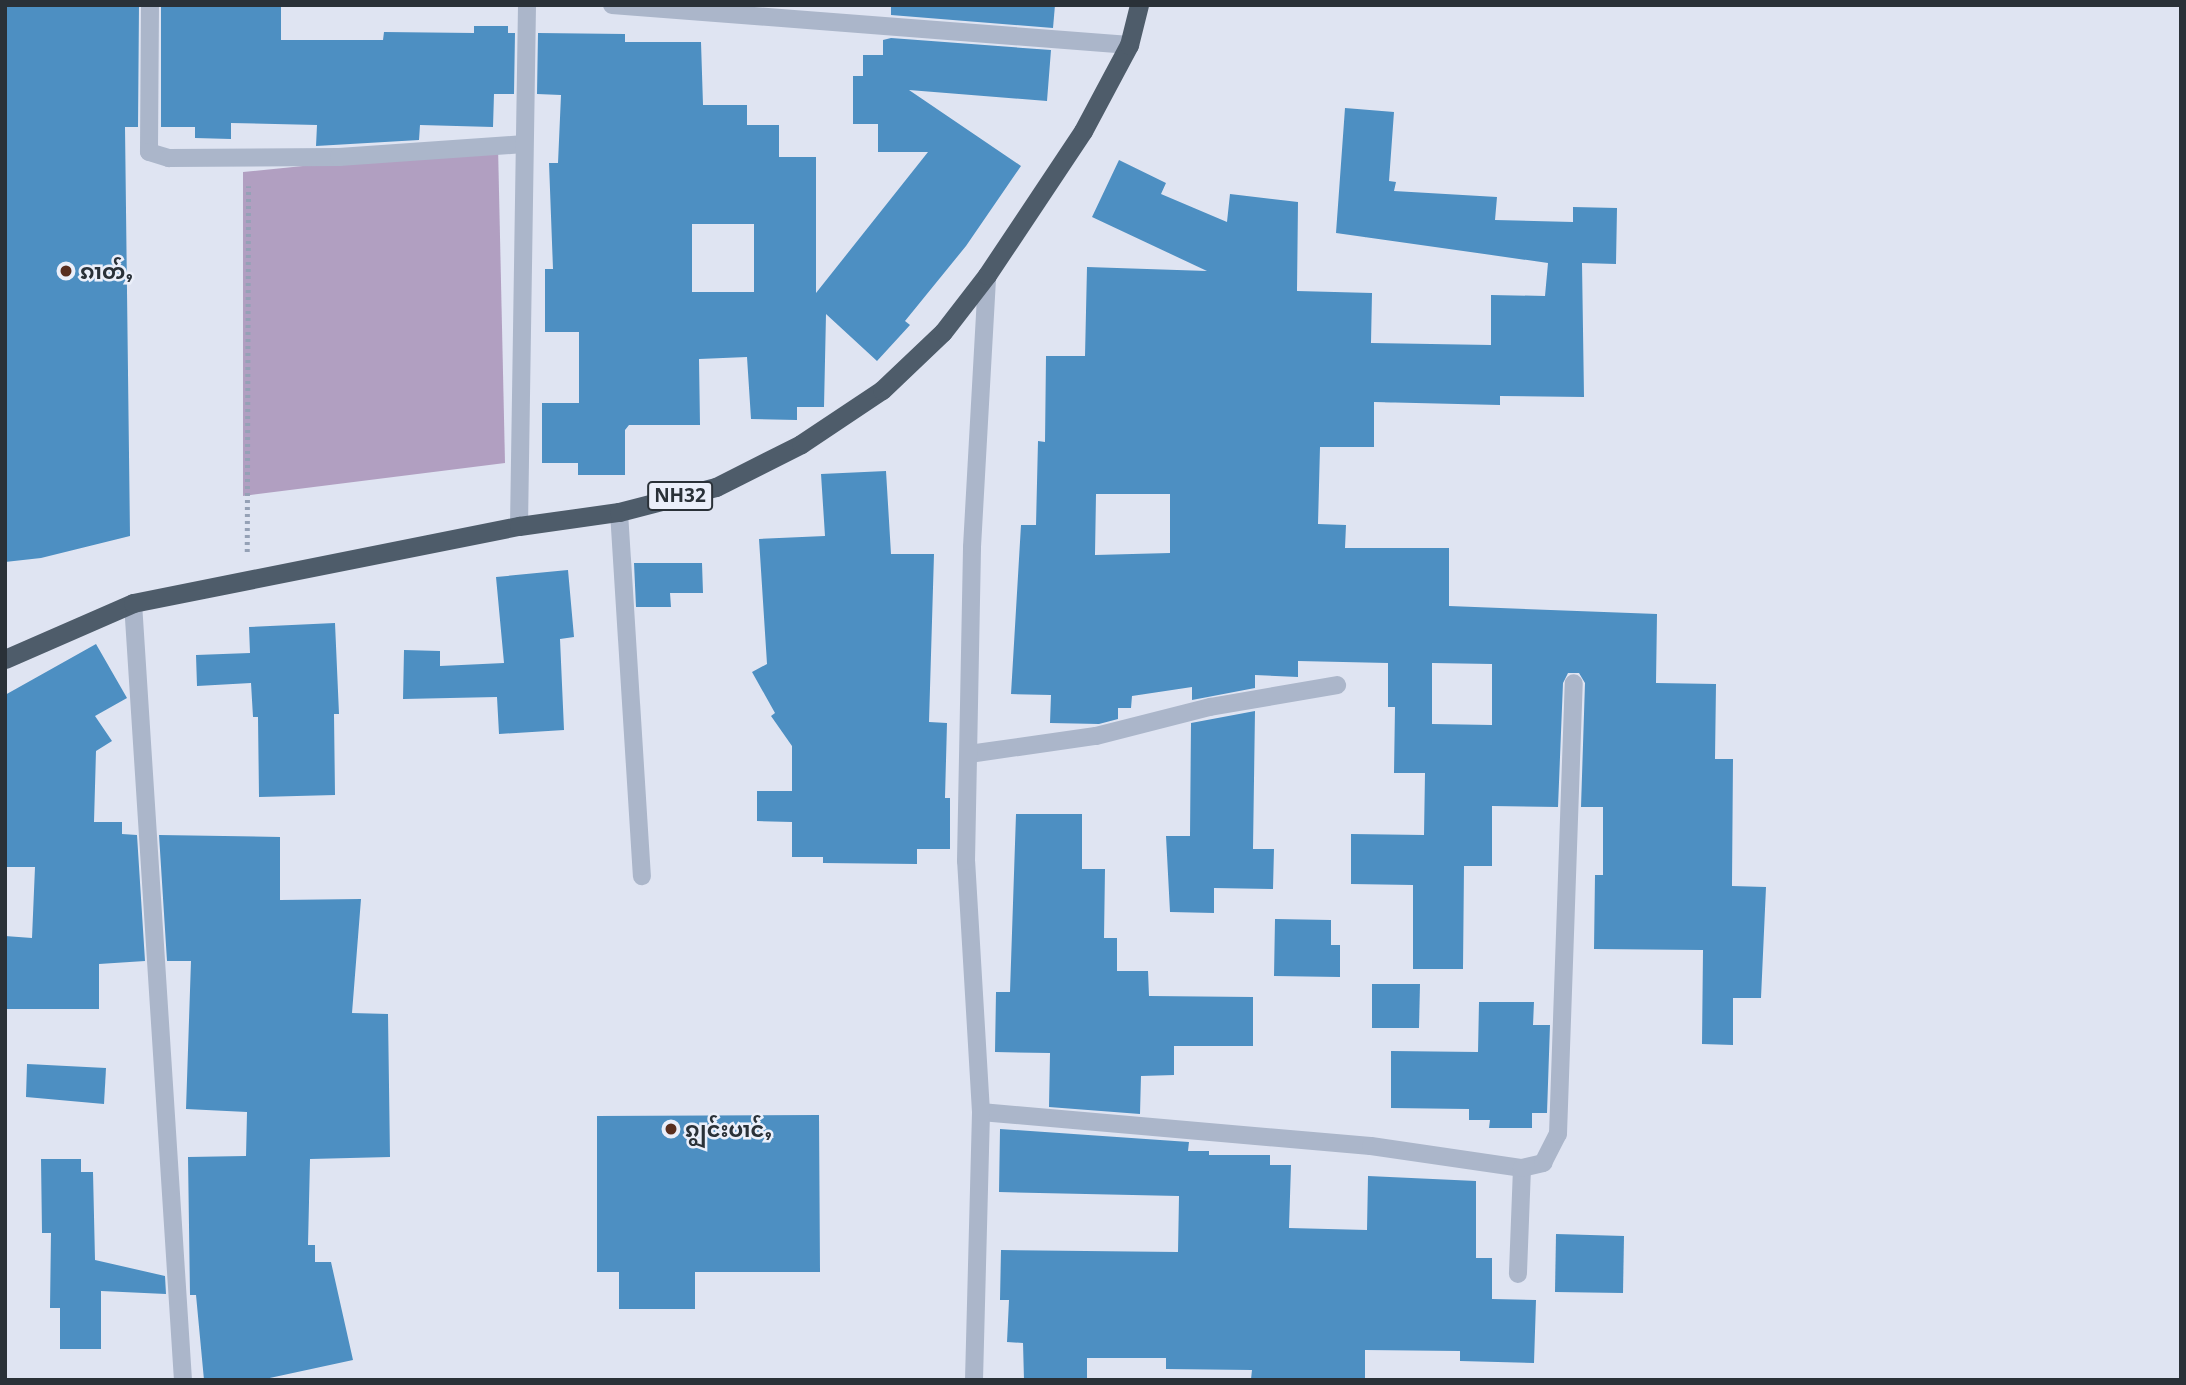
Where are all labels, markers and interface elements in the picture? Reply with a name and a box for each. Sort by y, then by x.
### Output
place label: ၵၢတ်ႇ [80,258,134,284]
marker: ၵၢတ်ႇ [58,263,74,279]
road number: NH32 [647,481,713,512]
place label: ၵျွင်းပၢင်ႇ [685,1116,773,1142]
marker: ၵျွင်းပၢင်ႇ [663,1121,679,1137]

